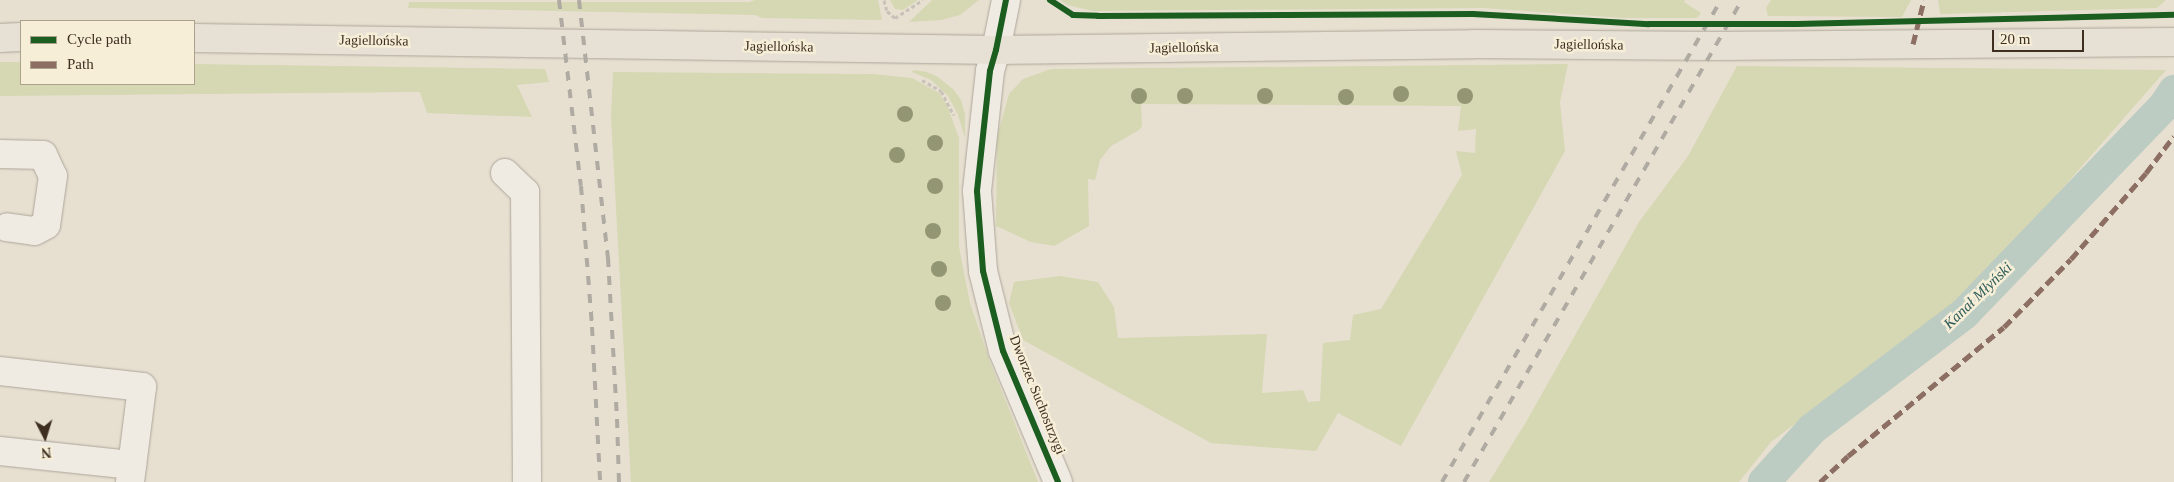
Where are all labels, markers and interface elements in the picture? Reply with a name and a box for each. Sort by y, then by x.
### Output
legend [20,20,195,85]
scale bar [1994,20,2086,52]
text: Cycle path [67,31,132,47]
text: 20 m [2000,31,2030,47]
street label: Jagiellońska [339,32,409,50]
street label: Jagiellońska [1554,36,1624,54]
street label: Jagiellońska [744,38,814,56]
street label: Jagiellońska [1149,39,1219,57]
text: Path [67,56,94,72]
water label: Kanał Młyński [1940,259,2016,333]
street label: Dworzec Suchostrzygi [1005,333,1069,457]
north arrow [20,412,70,462]
text: N [41,445,52,460]

